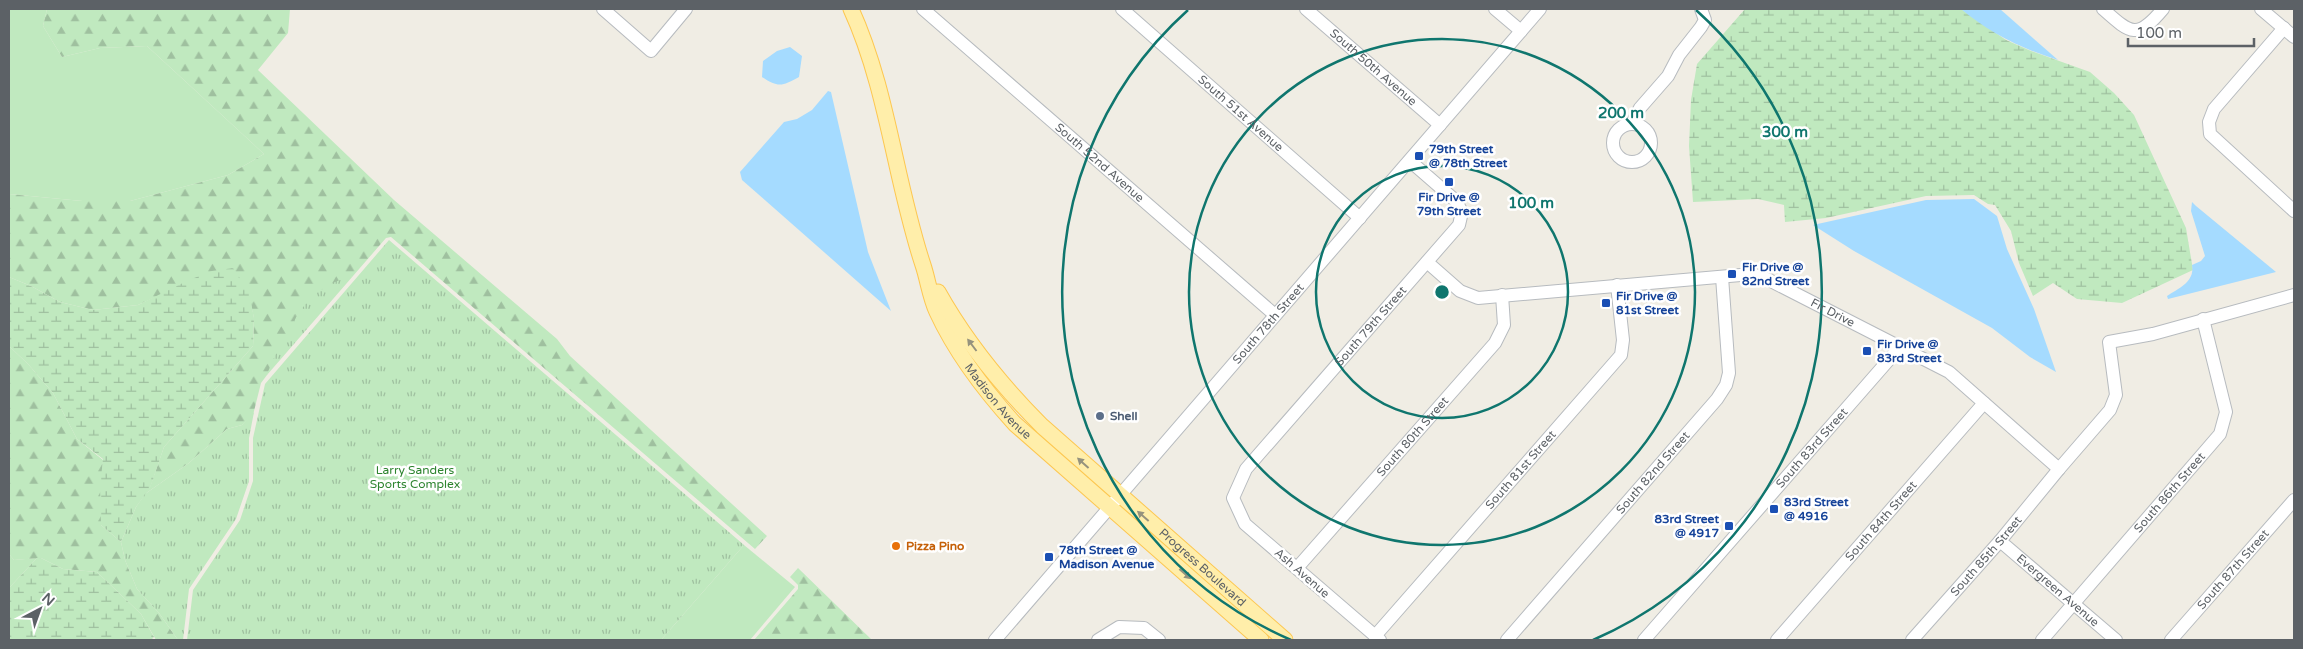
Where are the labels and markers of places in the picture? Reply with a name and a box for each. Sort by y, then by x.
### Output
place label: 79th Street @ 78th Street [1429,142,1508,170]
marker: 79th Street @ 78th Street [1413,150,1425,162]
marker: Fir Drive @ 79th Street [1443,176,1455,188]
place label: Fir Drive @ 79th Street [1417,190,1482,218]
place label: Fir Drive @ 82nd Street [1742,260,1810,288]
marker: Fir Drive @ 82nd Street [1726,268,1738,280]
centre of rings [1433,283,1451,301]
place label: Fir Drive @ 81st Street [1616,289,1679,317]
marker: Fir Drive @ 81st Street [1600,297,1612,309]
place label: Fir Drive @ 83rd Street [1877,337,1942,365]
marker: Fir Drive @ 83rd Street [1861,345,1873,357]
place label: Shell [1110,409,1137,423]
marker: Shell [1094,410,1106,422]
place label: 83rd Street @ 4916 [1784,495,1849,523]
marker: 83rd Street @ 4916 [1768,503,1780,515]
place label: 83rd Street @ 4917 [1655,512,1719,540]
marker: 83rd Street @ 4917 [1723,520,1735,532]
place label: Pizza Pino [906,539,964,553]
marker: Pizza Pino [890,540,902,552]
place label: 78th Street @ Madison Avenue [1059,543,1155,571]
marker: 78th Street @ Madison Avenue [1043,551,1055,563]

